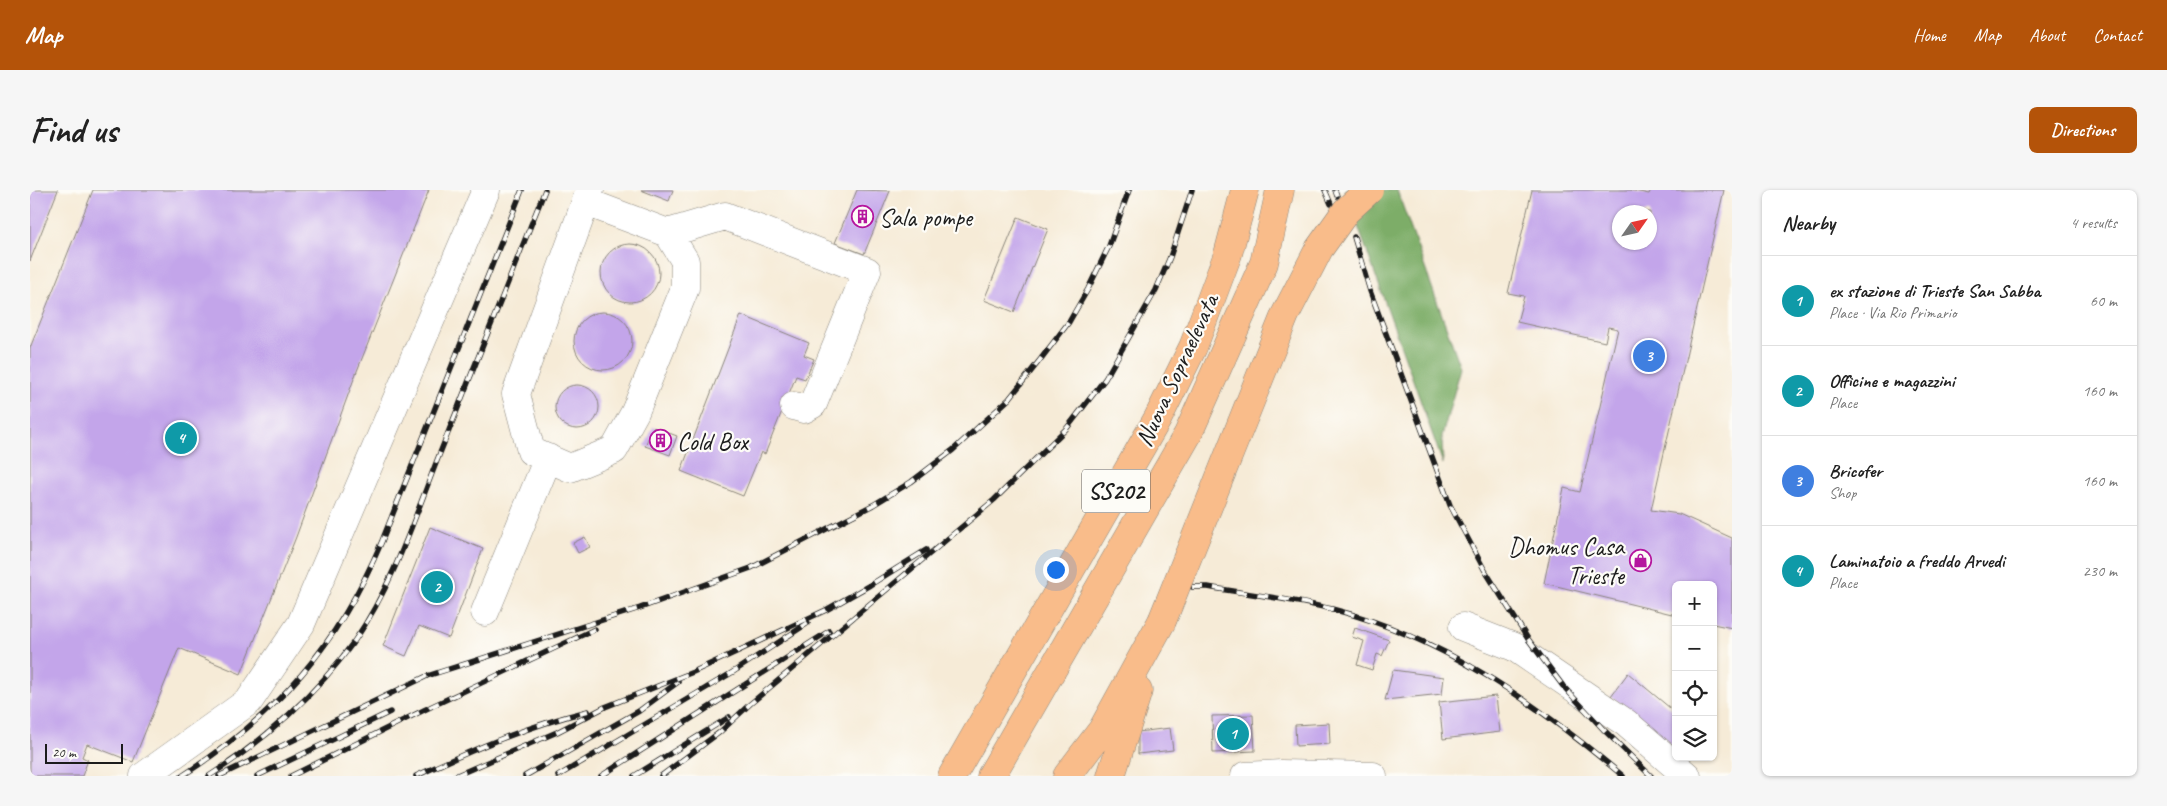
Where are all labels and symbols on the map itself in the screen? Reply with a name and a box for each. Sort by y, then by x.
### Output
place label: Sala pompe [879,202,974,234]
building icon: Sala pompe [851,205,875,229]
north arrow [1612,205,1657,250]
street label: Nuova Sopraelevata [1128,287,1227,452]
pin: 3 [1633,337,1665,375]
pin: 4 [165,419,197,457]
place label: Cold Box [677,426,750,458]
building icon: Cold Box [649,429,673,453]
road number: SS202 [1082,470,1150,512]
place label: Dhomus Casa Trieste [1508,531,1626,592]
shop icon: Dhomus Casa Trieste [1628,548,1652,572]
your location [1043,557,1069,583]
pin: 2 [421,568,453,606]
pin: 1 [1217,715,1249,753]
scale bar [45,741,122,764]

